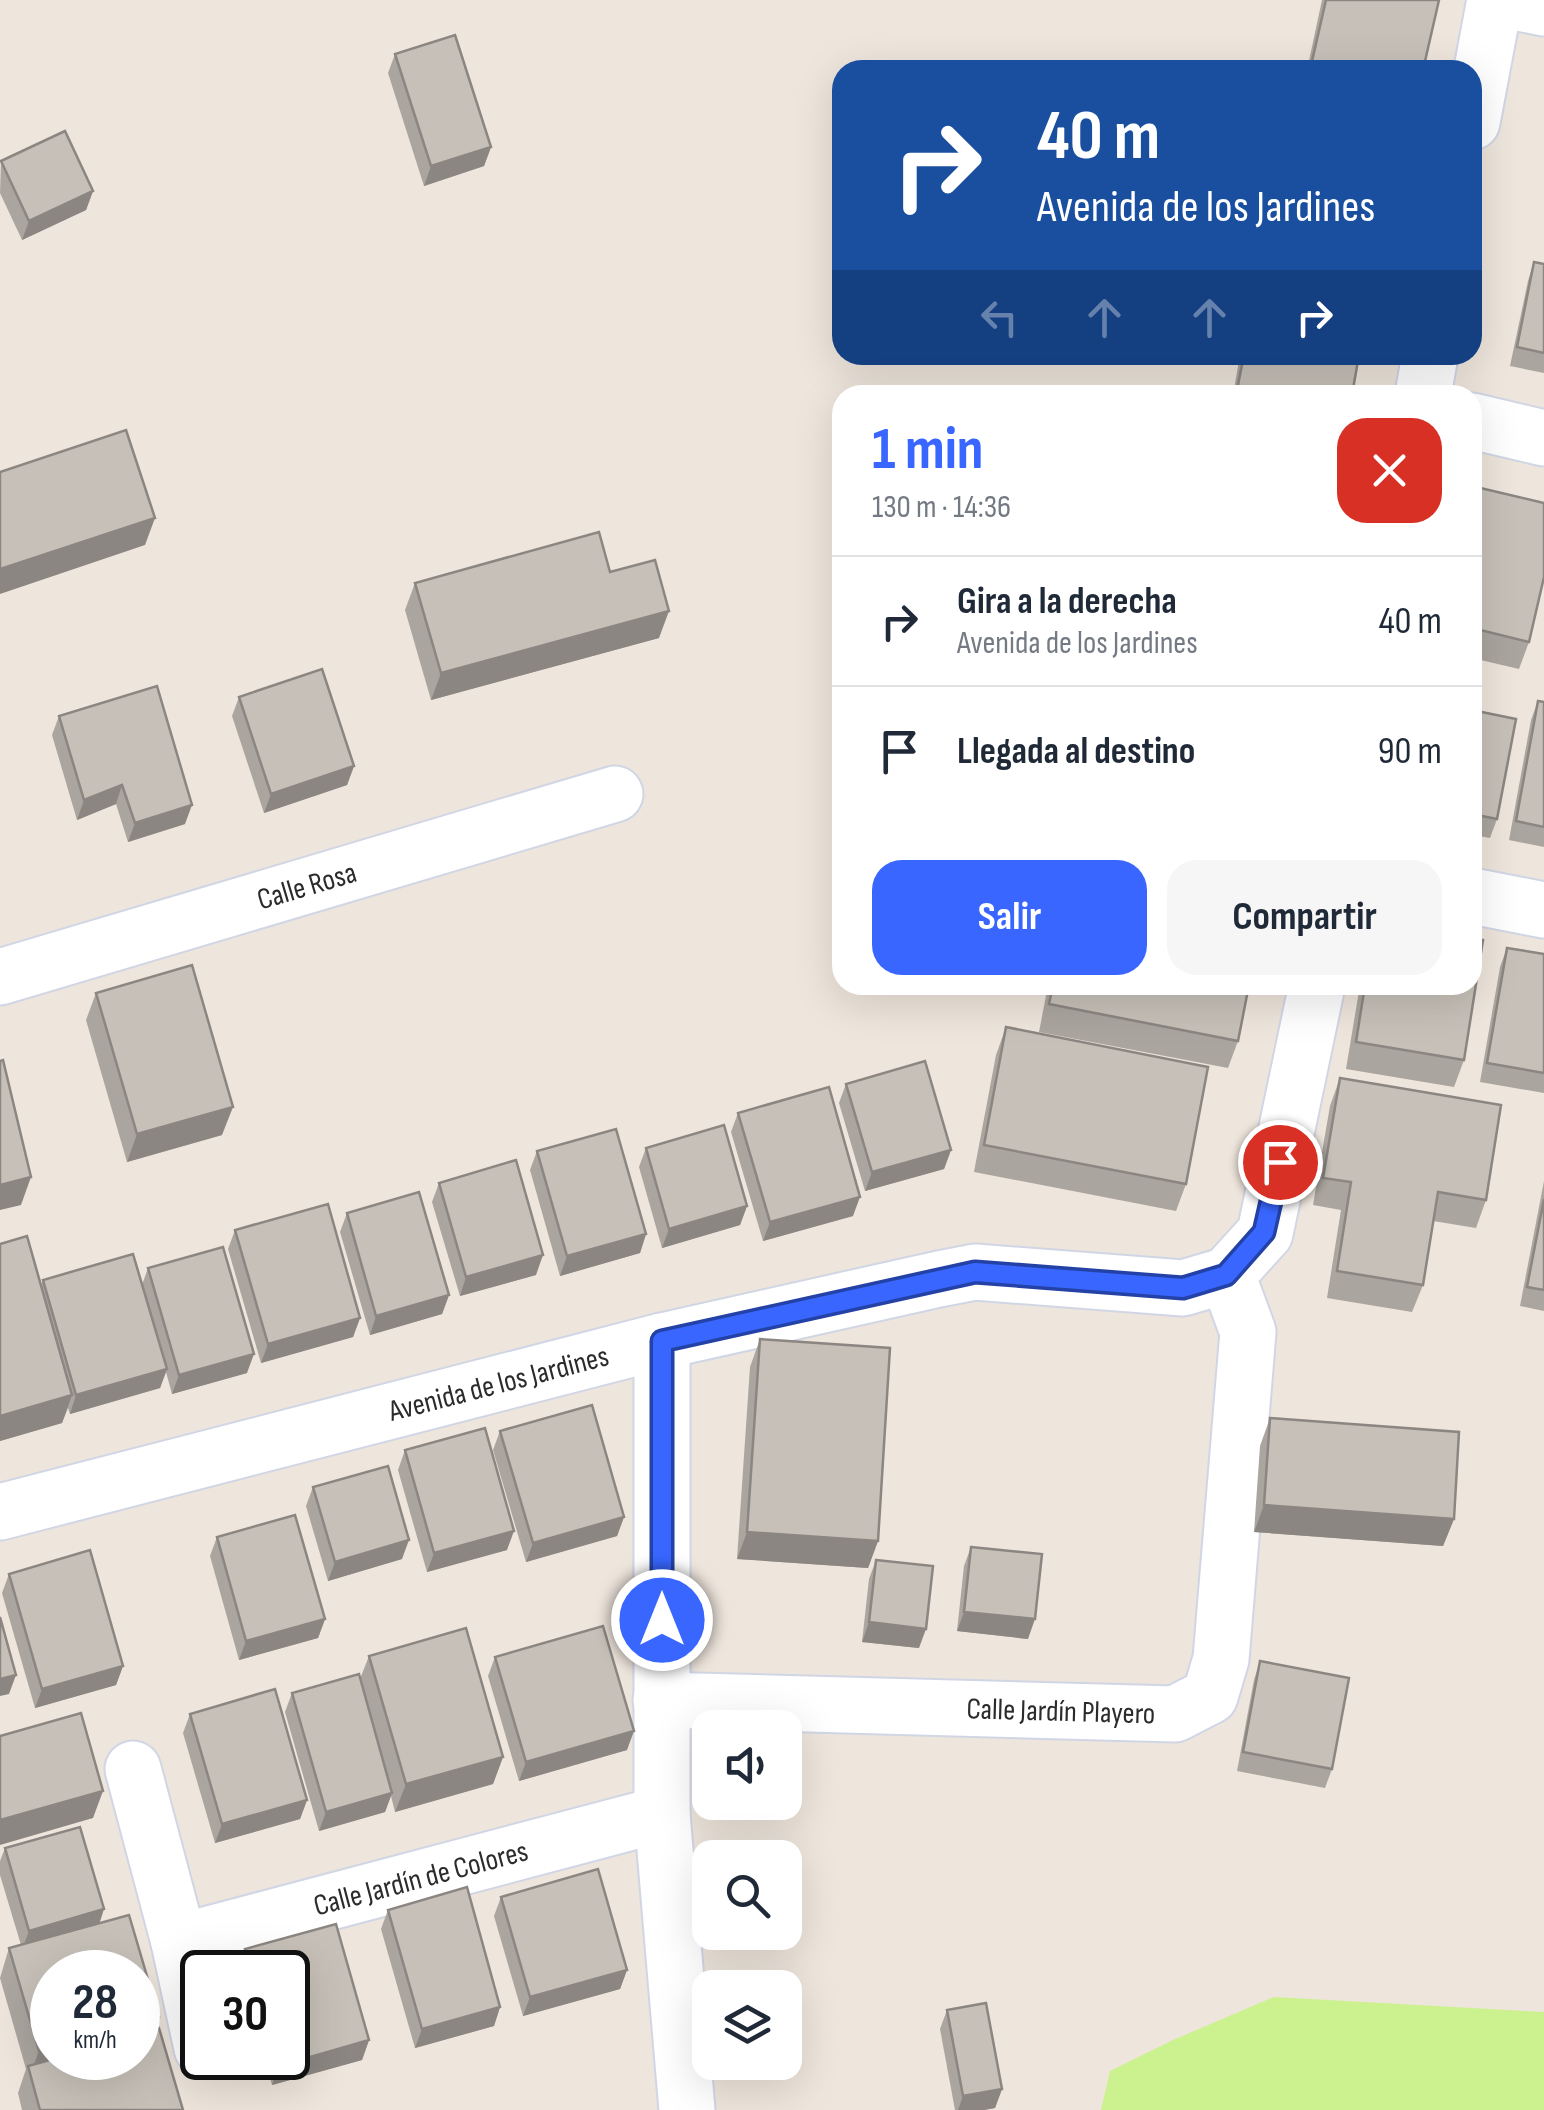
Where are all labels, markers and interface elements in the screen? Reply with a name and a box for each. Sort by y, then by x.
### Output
text: 40 m [1037,95,1160,179]
icon: right [872,100,1002,230]
text: Avenida de los Jardines [1037,180,1376,235]
icon: left [972,290,1027,345]
icon: ahead [1077,290,1132,345]
icon: ahead [1182,290,1237,345]
icon: right [1287,290,1342,345]
text: 1 min [872,414,984,486]
button: close [1337,418,1442,523]
text: 130 m · 14:36 [872,488,1011,527]
text: Gira a la derecha [957,579,1177,624]
icon: right [872,594,927,649]
text: 40 m [1379,599,1442,644]
text: Avenida de los Jardines [957,624,1198,663]
icon: arrive [872,724,927,779]
text: Llegada al destino [957,729,1195,774]
text: 90 m [1378,729,1442,774]
street label: Calle Rosa [253,855,361,918]
button: Salir [872,860,1147,975]
button: Compartir [1167,860,1442,975]
pin [1238,1120,1323,1205]
icon: arrive [1253,1135,1308,1190]
street label: Avenida de los Jardines [384,1338,613,1430]
position arrow [610,1568,714,1672]
street label: Calle Jardín Playero [966,1691,1156,1732]
map controls [692,1710,802,2080]
button: sound [692,1710,802,1820]
street label: Calle Jardín de Colores [310,1833,532,1925]
button: search [692,1840,802,1950]
speed limit sign: 30 [180,1950,310,2080]
button: layers [692,1970,802,2080]
text: 28 [72,1973,118,2033]
text: km/h [73,2025,117,2056]

